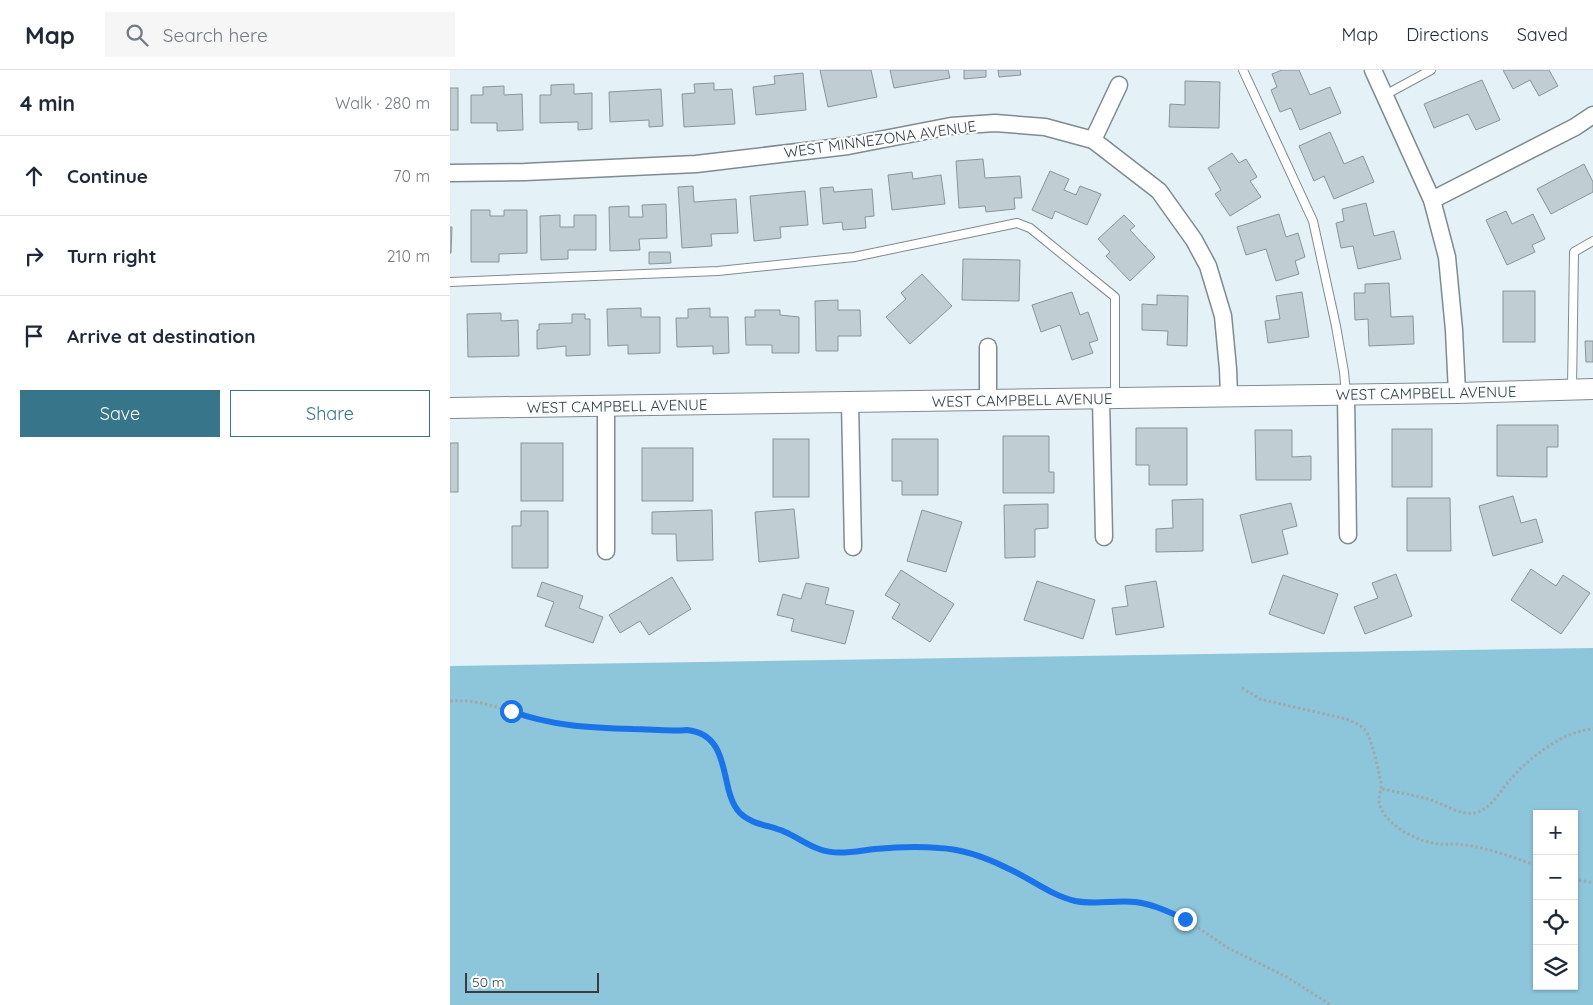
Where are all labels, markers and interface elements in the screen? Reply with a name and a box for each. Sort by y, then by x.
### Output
search box [105,12,455,57]
text: Map [25,20,75,50]
icon: search [123,21,151,49]
text: Search here [163,23,268,47]
text: Map [1341,23,1378,46]
text: Directions [1406,23,1489,46]
text: Saved [1517,23,1568,46]
text: 4 min [20,90,75,116]
text: Walk · 280 m [335,93,430,113]
street label: WEST MINNEZONA AVENUE [783,116,977,162]
icon: ahead [20,162,48,190]
text: Continue [67,164,148,188]
text: 70 m [393,166,430,186]
icon: right [20,242,48,270]
text: Turn right [67,244,156,268]
text: 210 m [387,246,430,266]
icon: arrive [20,322,48,350]
text: Arrive at destination [67,324,256,348]
street label: WEST CAMPBELL AVENUE [1335,382,1517,404]
street label: WEST CAMPBELL AVENUE [931,389,1113,411]
button: Save [20,390,220,437]
button: Share [230,390,430,437]
street label: WEST CAMPBELL AVENUE [526,395,708,417]
route start [500,700,523,723]
map controls [1533,810,1578,990]
button: + [1533,810,1578,855]
button: − [1533,855,1578,900]
button: locate [1533,900,1578,945]
route end [1174,908,1197,931]
button: layers [1533,945,1578,990]
scale bar [465,970,599,993]
text: 50 m [472,973,505,991]

